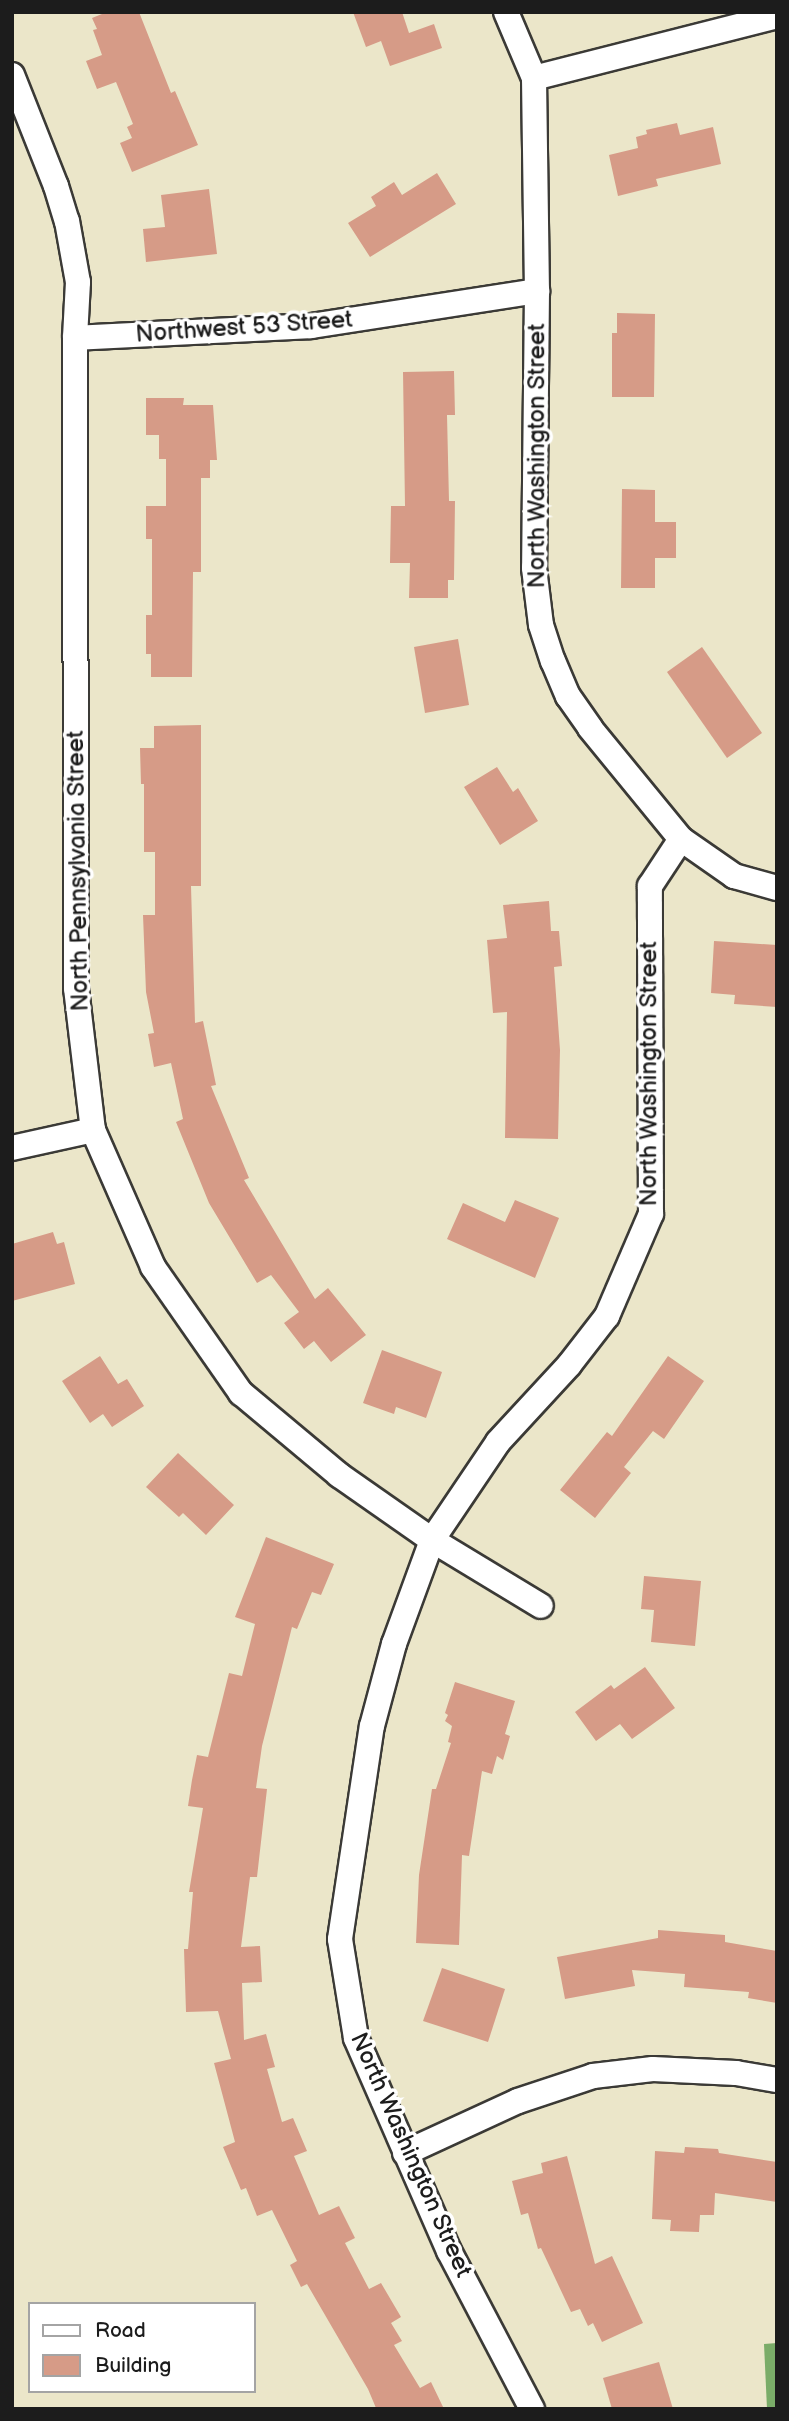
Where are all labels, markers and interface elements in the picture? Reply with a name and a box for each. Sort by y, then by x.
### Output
street label: Northwest 53 Street [134,305,354,349]
street label: North Washington Street [523,323,551,589]
street label: North Pennsylvania Street [61,730,95,1012]
street label: North Washington Street [635,941,663,1207]
street label: North Washington Street [344,2028,478,2282]
legend [28,2302,256,2393]
text: Road [95,2318,146,2343]
text: Building [95,2353,171,2378]

